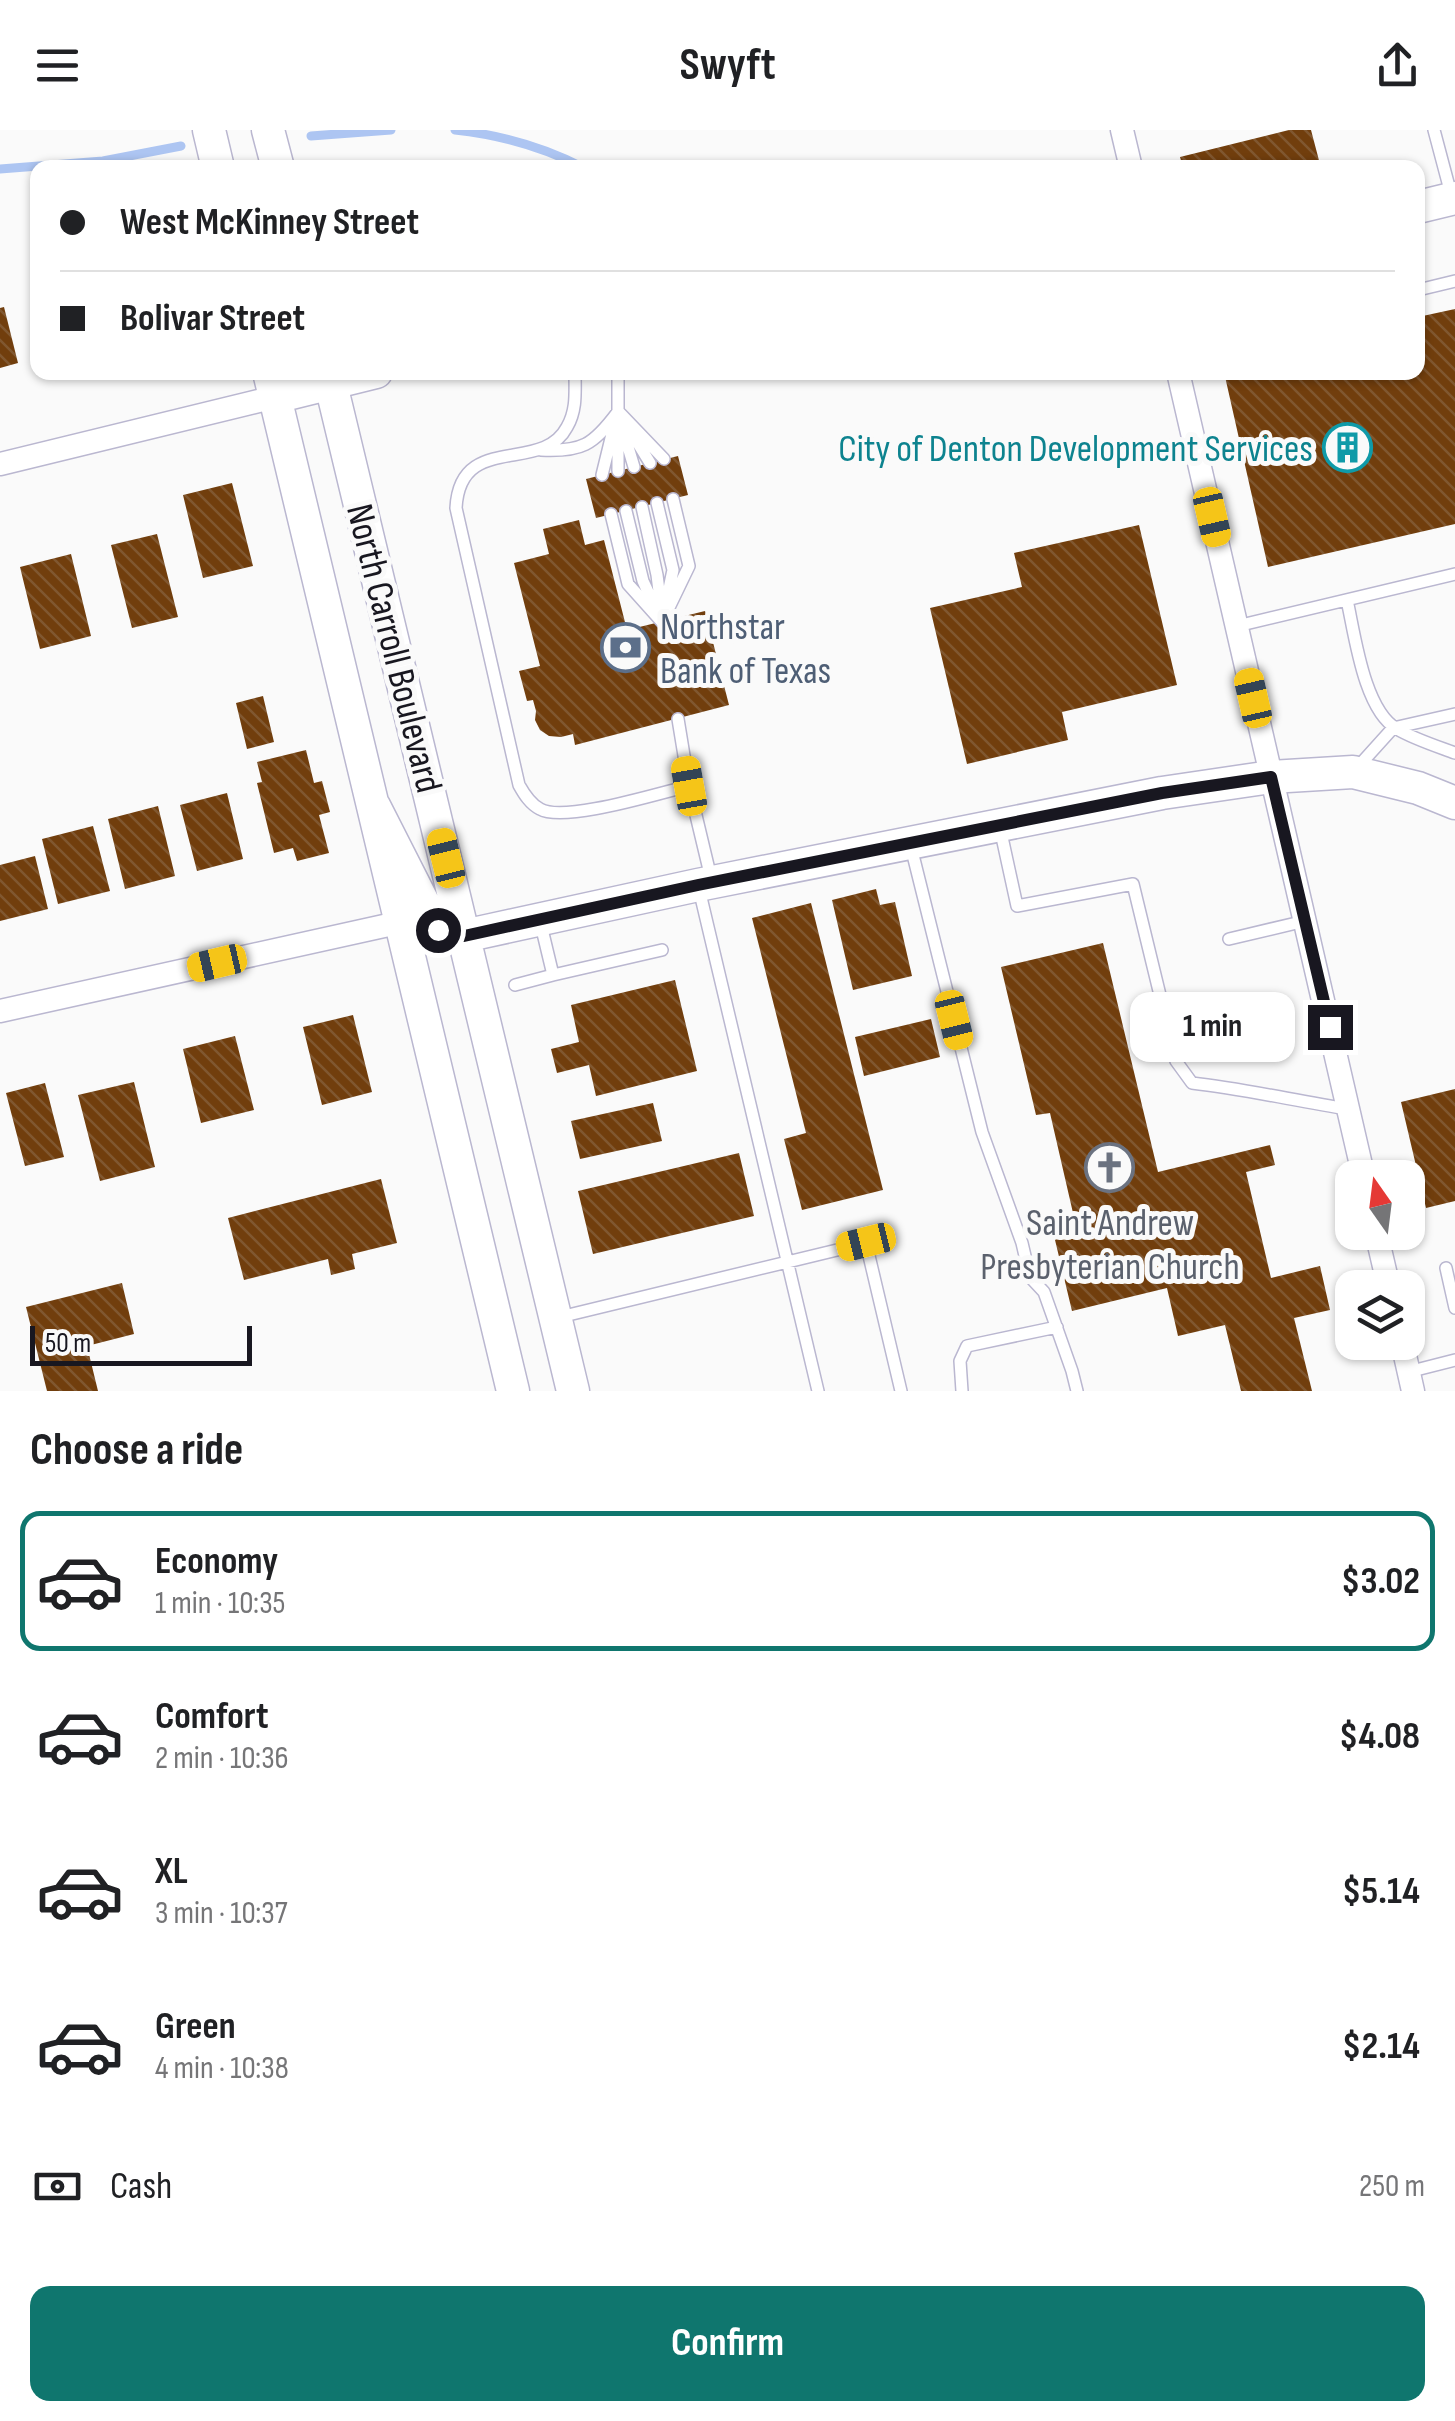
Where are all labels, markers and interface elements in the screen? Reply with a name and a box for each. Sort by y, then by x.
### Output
icon: menu [30,38,85,93]
text: Swyft [679,38,776,93]
icon: share [1370,38,1425,93]
text: West McKinney Street [120,200,419,245]
text: Bolivar Street [120,296,305,341]
building icon: City of Denton Development Services [1322,422,1374,474]
place label: City of Denton Development Services [838,427,1313,472]
car [1191,484,1233,550]
street label: North Carroll Boulevard [336,500,451,797]
place label: Northstar Bank of Texas [660,605,831,694]
bank icon: Northstar Bank of Texas [599,622,651,674]
car [1232,665,1274,731]
car [669,754,709,818]
car [424,825,468,891]
route start [416,908,461,953]
car [184,942,250,984]
car [932,987,976,1053]
callout: 1 min [1130,992,1295,1062]
route end [1308,1005,1353,1050]
text: 1 min [1183,1007,1242,1046]
church icon: Saint Andrew Presbyterian Church [1084,1142,1136,1194]
north arrow [1335,1160,1425,1250]
map controls [1335,1160,1425,1360]
place label: Saint Andrew Presbyterian Church [980,1201,1240,1290]
car [833,1220,899,1264]
button: layers [1335,1270,1425,1360]
scale bar [30,1321,252,1366]
text: 50 m [45,1327,91,1360]
text: Choose a ride [30,1423,243,1478]
icon: car [35,1536,125,1626]
text: Economy [155,1539,278,1584]
text: $3.02 [1341,1559,1420,1604]
text: 1 min · 10:35 [155,1584,285,1623]
icon: car [35,1691,125,1781]
text: Comfort [155,1694,269,1739]
text: $4.08 [1339,1714,1420,1759]
text: 2 min · 10:36 [155,1739,289,1778]
icon: car [35,1846,125,1936]
text: XL [155,1849,188,1894]
text: $5.14 [1342,1869,1420,1914]
text: 3 min · 10:37 [155,1894,288,1933]
icon: car [35,2001,125,2091]
text: Green [155,2004,236,2049]
text: $2.14 [1342,2024,1420,2069]
text: 4 min · 10:38 [155,2049,289,2088]
icon: cash [30,2159,85,2214]
text: Cash [110,2164,172,2209]
text: 250 m [1359,2167,1425,2206]
button: Confirm [30,2286,1425,2401]

